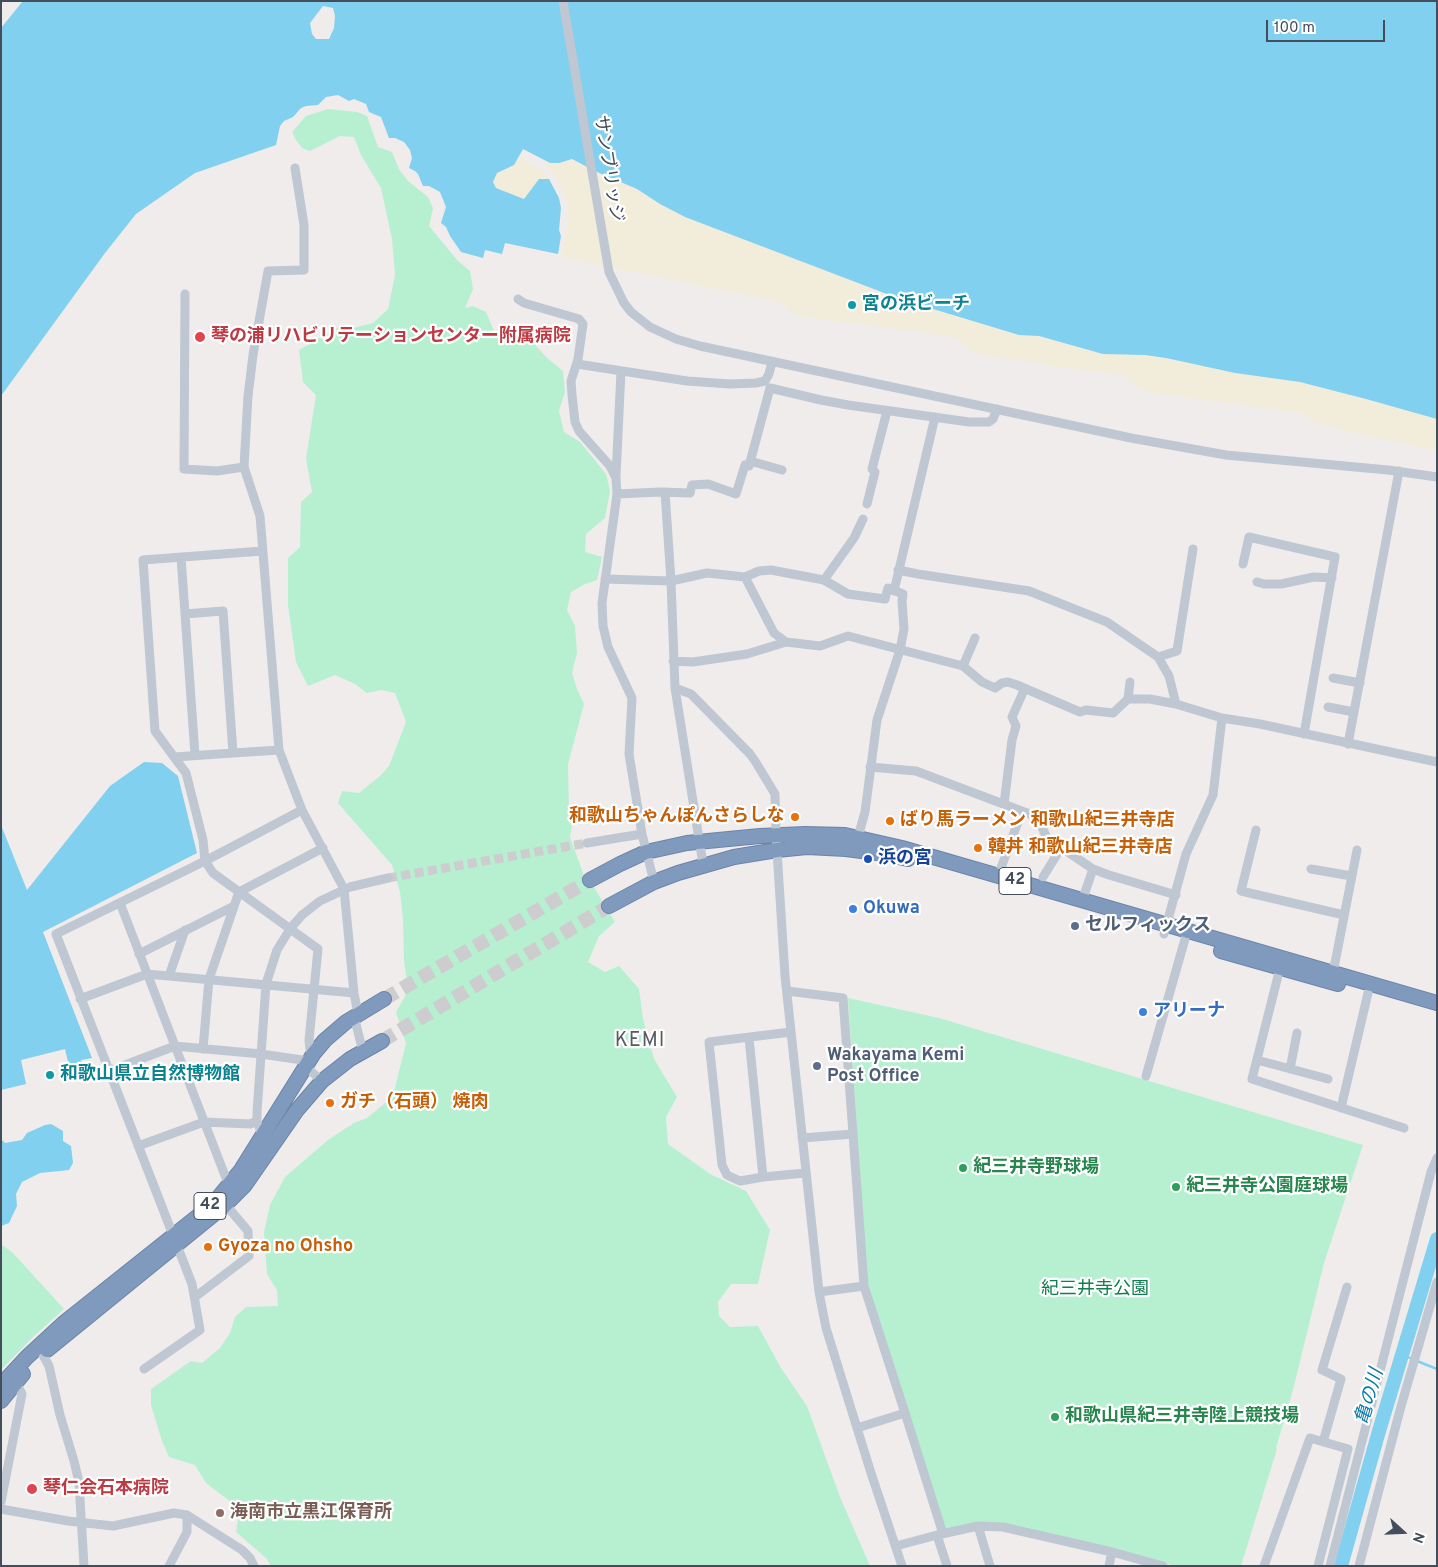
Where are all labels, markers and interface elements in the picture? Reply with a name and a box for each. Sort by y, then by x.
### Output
scale bar [1268,10,1387,42]
text: 100 m [1274,19,1315,38]
street label: サンブリッジ [588,114,626,224]
place label: 宮の浜ビーチ [862,294,970,316]
marker: 宮の浜ビーチ [846,299,858,311]
place label: 琴の浦リハビリテーションセンター附属病院 [211,326,571,348]
marker: 琴の浦リハビリテーションセンター附属病院 [193,330,207,344]
place label: 和歌山ちゃんぽんさらしな [569,806,785,828]
place label: ばり馬ラーメン 和歌山紀三井寺店 [900,810,1174,832]
marker: 和歌山ちゃんぽんさらしな [789,811,801,823]
marker: ばり馬ラーメン 和歌山紀三井寺店 [884,815,896,827]
place label: 韓丼 和歌山紀三井寺店 [988,837,1172,859]
marker: 韓丼 和歌山紀三井寺店 [972,842,984,854]
place label: 浜の宮 [878,848,932,870]
marker: 浜の宮 [862,853,874,865]
road number: 42 [999,868,1031,894]
place label: Okuwa [863,898,920,920]
marker: Okuwa [847,903,859,915]
place label: セルフィックス [1085,915,1211,937]
marker: セルフィックス [1069,920,1081,932]
place label: アリーナ [1153,1001,1225,1023]
marker: アリーナ [1137,1006,1149,1018]
district label: KEMI [614,1030,666,1054]
place label: Wakayama Kemi Post Office [827,1045,964,1088]
marker: Wakayama Kemi Post Office [811,1060,823,1072]
place label: 和歌山県立自然博物館 [60,1064,240,1086]
marker: 和歌山県立自然博物館 [44,1069,56,1081]
place label: ガチ（石頭） 焼肉 [340,1092,488,1114]
marker: ガチ（石頭） 焼肉 [324,1097,336,1109]
place label: 紀三井寺野球場 [973,1157,1099,1179]
marker: 紀三井寺野球場 [957,1162,969,1174]
place label: 紀三井寺公園庭球場 [1186,1176,1348,1198]
marker: 紀三井寺公園庭球場 [1170,1181,1182,1193]
road number: 42 [194,1192,226,1220]
place label: Gyoza no Ohsho [218,1236,353,1258]
marker: Gyoza no Ohsho [202,1241,214,1253]
park label: 紀三井寺公園 [1041,1279,1149,1301]
water label: 亀の川 [1352,1366,1390,1428]
place label: 和歌山県紀三井寺陸上競技場 [1065,1406,1299,1428]
marker: 和歌山県紀三井寺陸上競技場 [1049,1411,1061,1423]
place label: 琴仁会石本病院 [43,1478,169,1500]
marker: 琴仁会石本病院 [25,1482,39,1496]
place label: 海南市立黒江保育所 [230,1502,392,1524]
marker: 海南市立黒江保育所 [214,1507,226,1519]
north arrow [1378,1507,1428,1557]
text: N [1408,1530,1427,1545]

